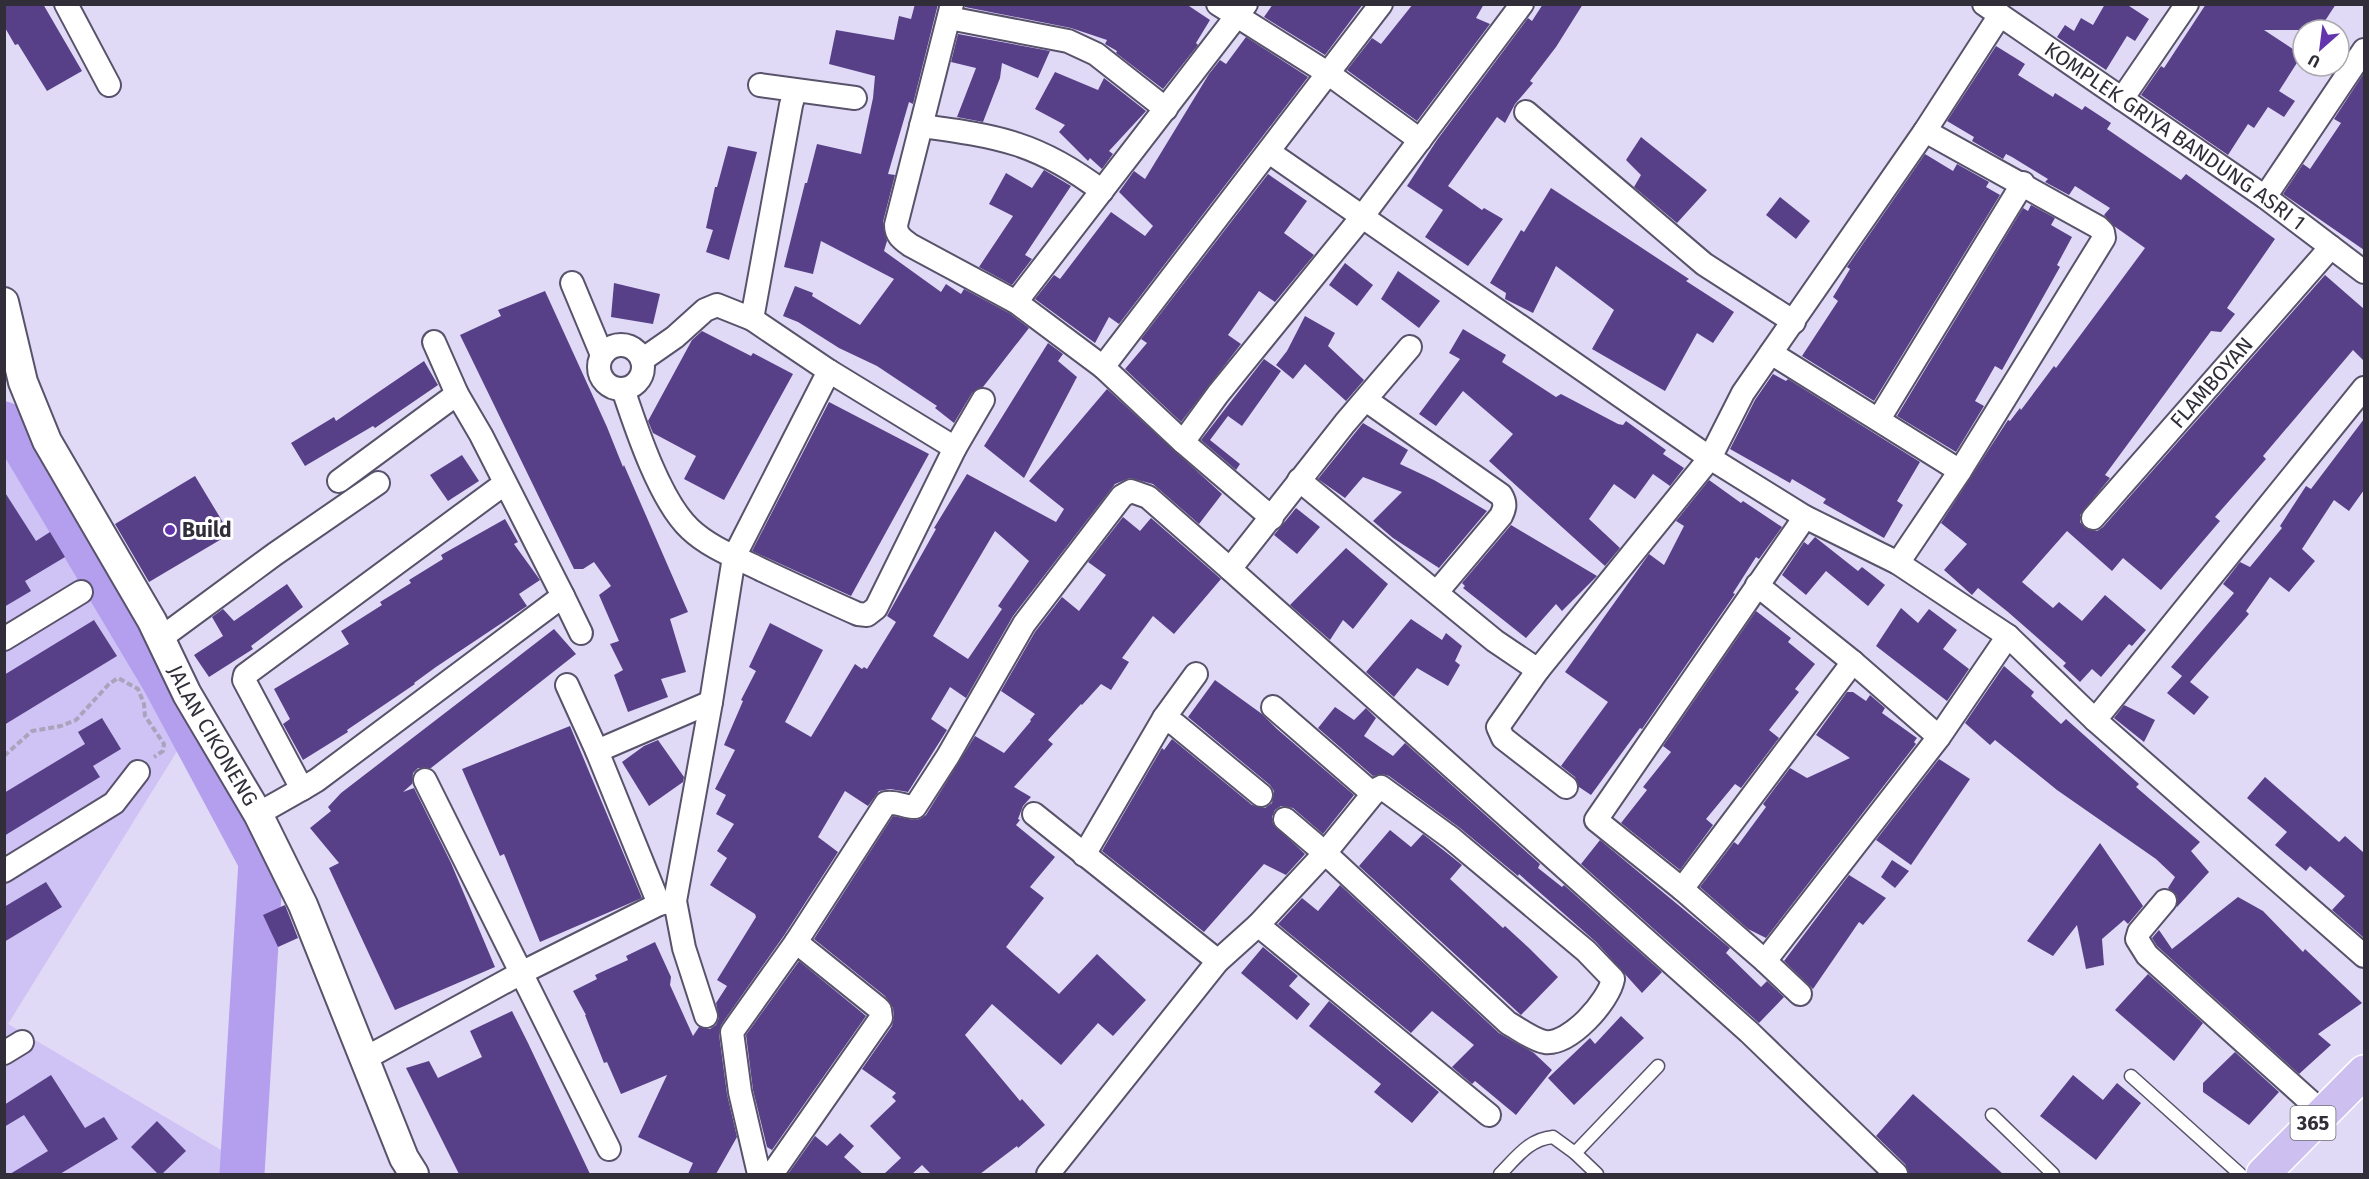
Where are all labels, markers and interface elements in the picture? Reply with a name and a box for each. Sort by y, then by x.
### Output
north arrow [2291,18,2351,78]
street label: KOMPLEK GRIYA BANDUNG ASRI 1 [2039,36,2310,236]
text: U [2305,50,2323,72]
street label: FLAMBOYAN [2165,332,2259,434]
place label: Build [182,517,232,543]
marker: Build [163,523,177,537]
street label: JALAN CIKONENG [162,661,263,811]
road number: 365 [2290,1106,2336,1140]

